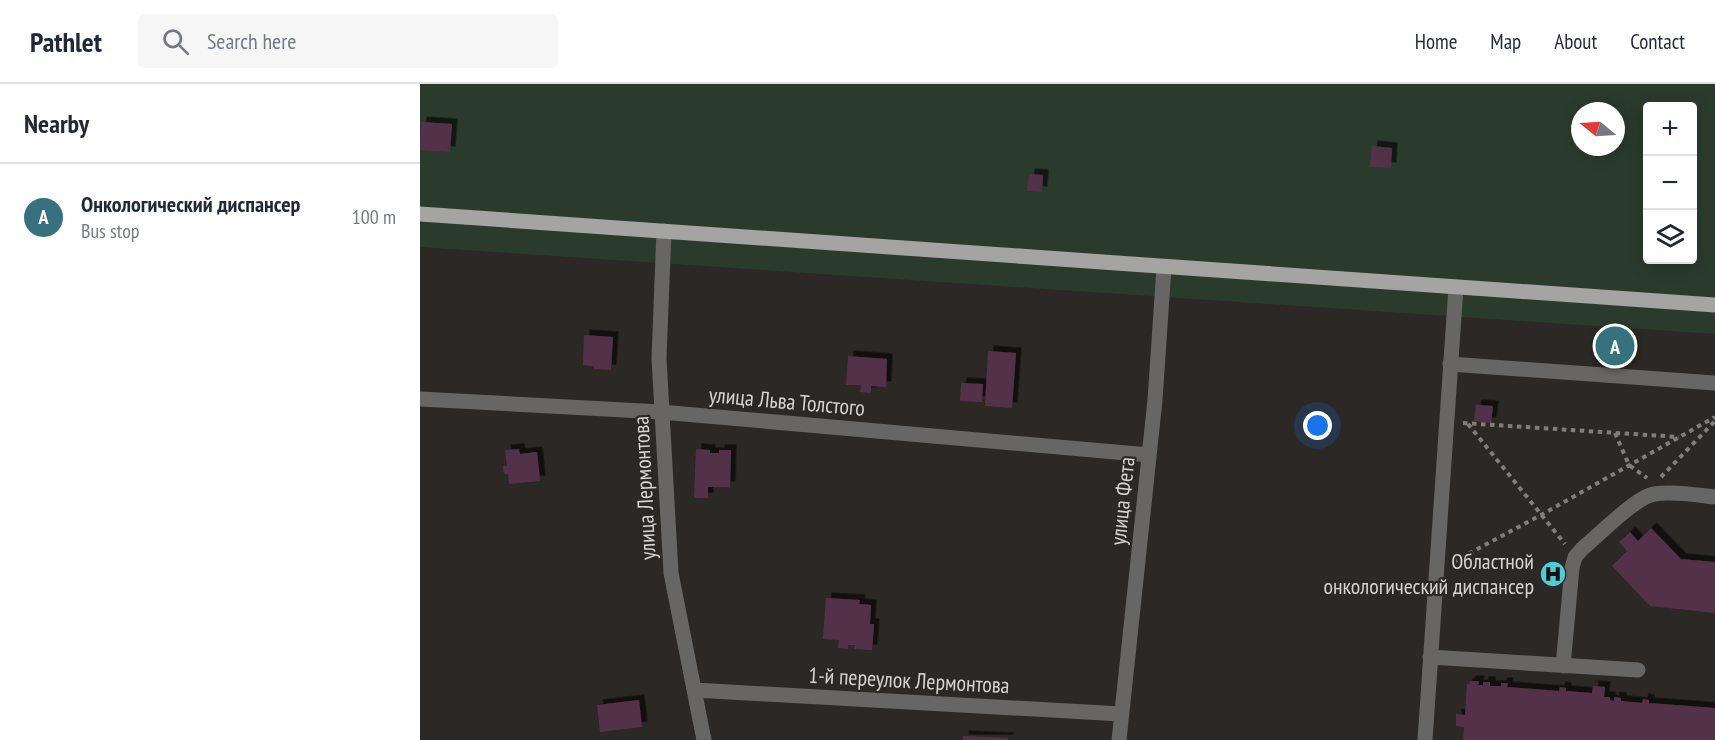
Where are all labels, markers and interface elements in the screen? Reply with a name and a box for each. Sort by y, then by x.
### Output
search box [138,14,558,68]
text: Pathlet [30,23,102,60]
icon: search [159,25,192,58]
text: Search here [207,27,296,55]
text: Home [1415,28,1457,55]
text: Map [1490,28,1521,55]
text: About [1554,28,1597,55]
text: Contact [1630,28,1685,55]
north arrow [1571,102,1625,156]
map controls [1643,102,1697,264]
button: + [1643,102,1697,156]
text: Nearby [24,107,89,140]
button: − [1643,156,1697,210]
text: Онкологический диспансер [81,190,300,218]
text: A [38,204,49,230]
text: 100 m [352,204,396,230]
button: layers [1643,210,1697,264]
text: Bus stop [81,218,140,244]
pin: A [1596,324,1634,368]
street label: улица Льва Толстого [708,380,866,422]
your location [1303,411,1332,440]
street label: улица Лермонтова [626,415,662,561]
street label: улица Фета [1103,455,1141,547]
place label: Областной онкологический диспансер [1323,547,1534,600]
hospital icon: Областной онкологический диспансер [1538,559,1568,589]
street label: 1-й переулок Лермонтова [808,661,1010,699]

